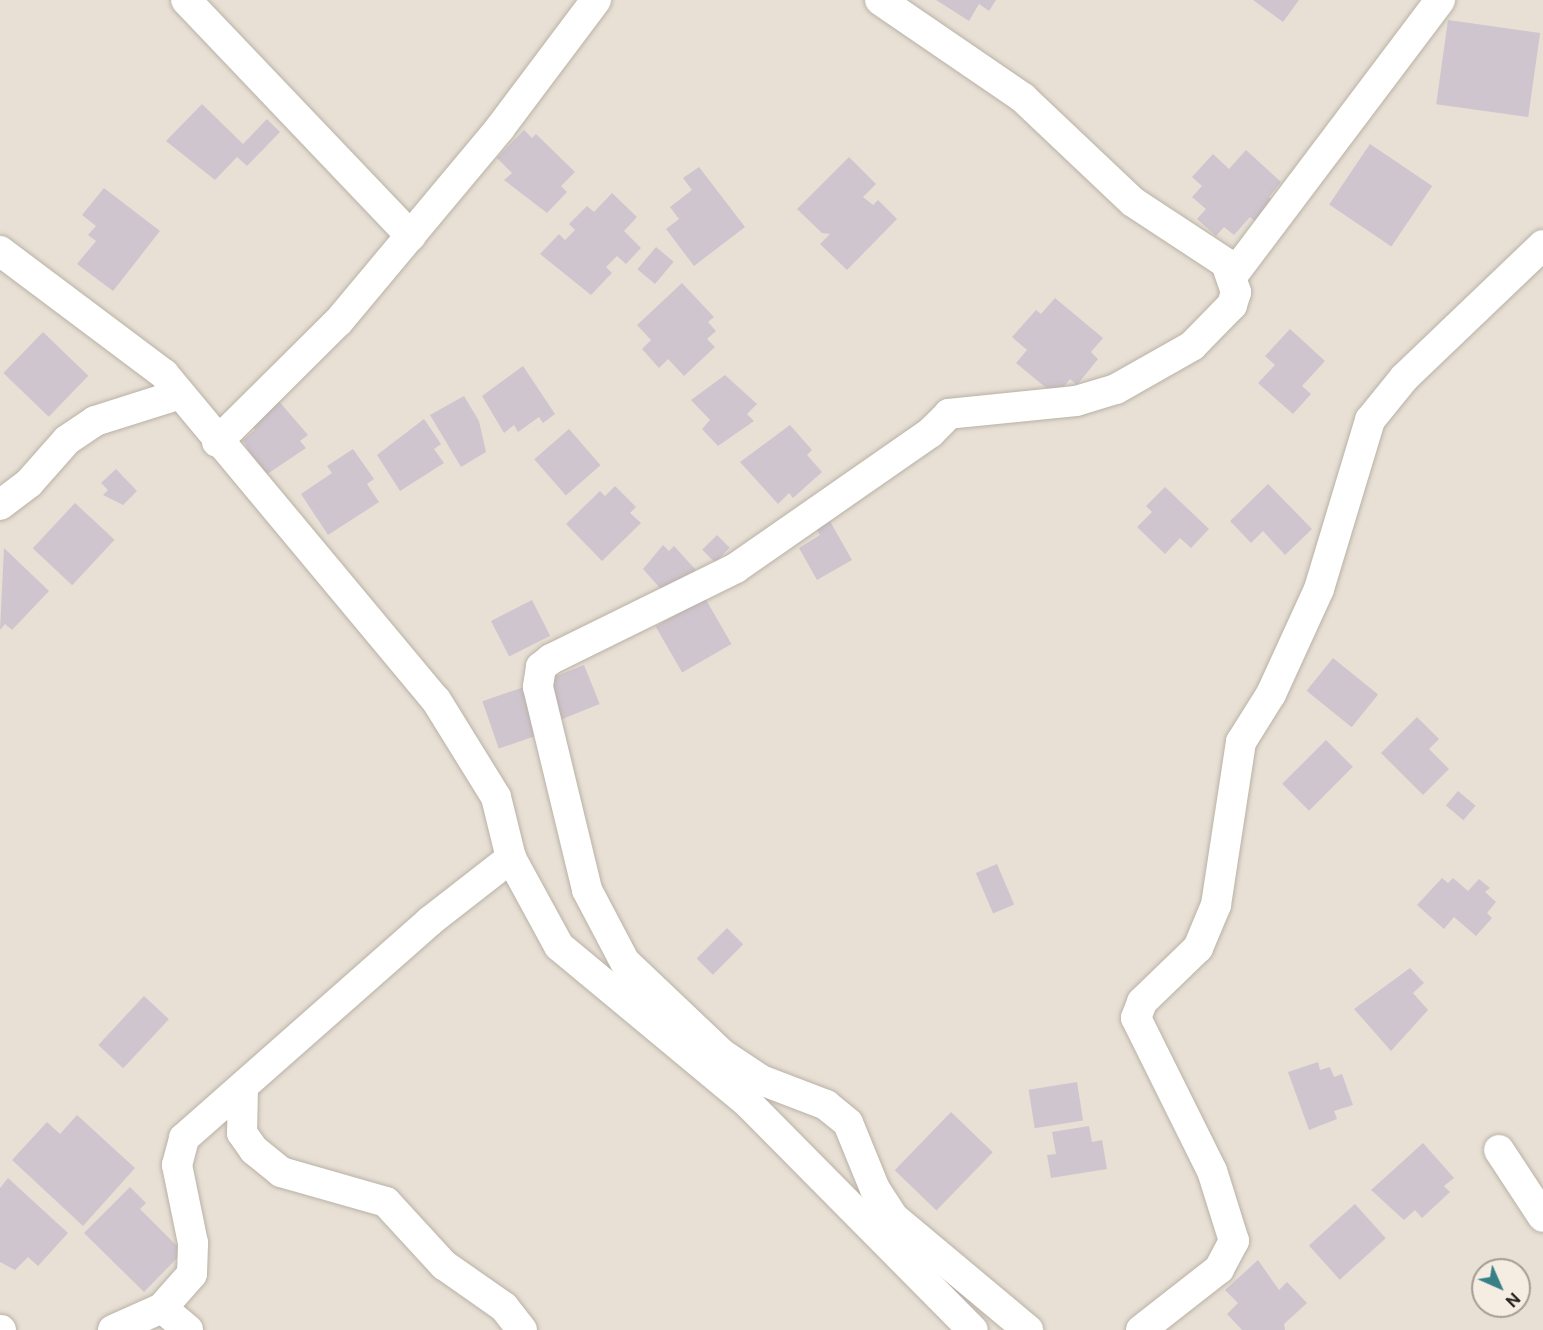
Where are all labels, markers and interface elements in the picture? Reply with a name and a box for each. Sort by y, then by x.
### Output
north arrow [1471,1258,1531,1318]
text: N [1502,1289,1524,1311]

